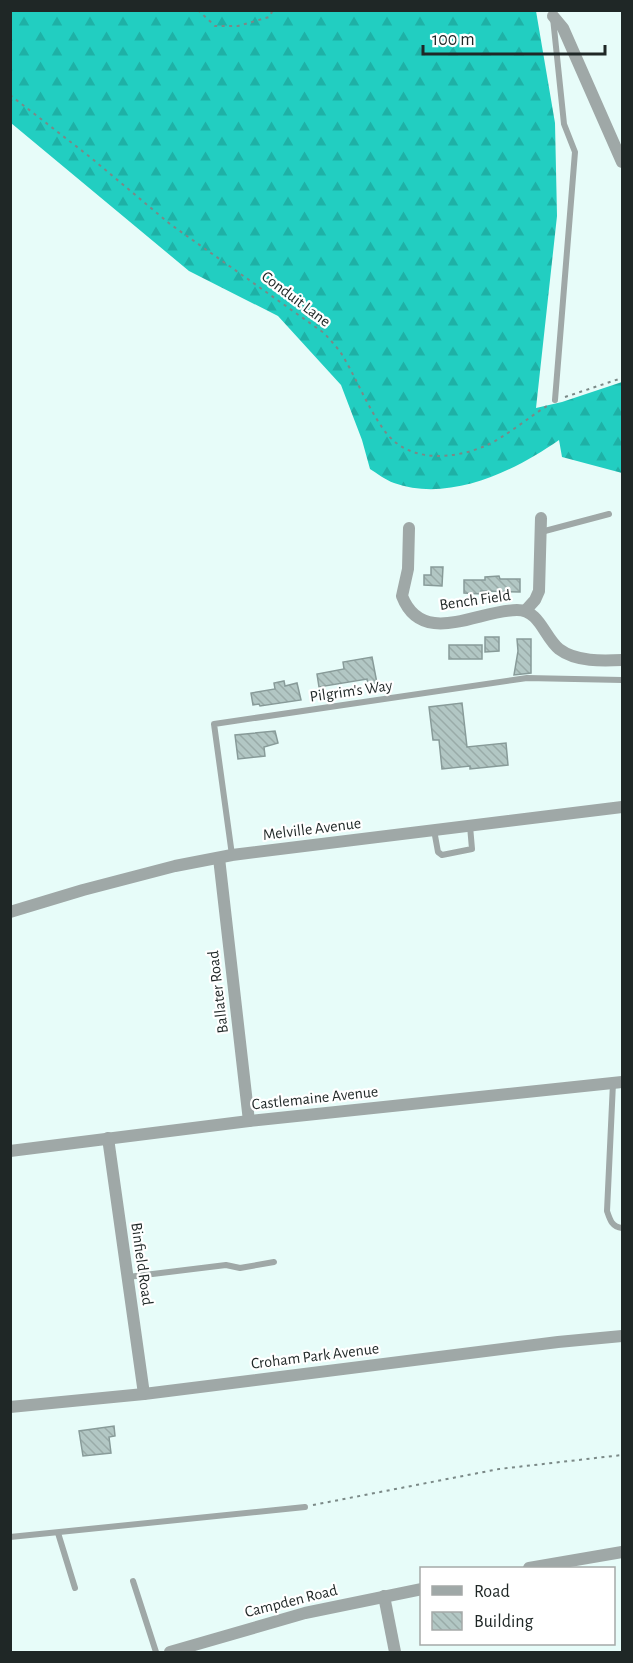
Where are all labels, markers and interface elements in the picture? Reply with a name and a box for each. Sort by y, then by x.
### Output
scale bar [423,18,604,56]
text: 100 m [432,31,475,49]
street label: Conduit Lane [259,268,333,330]
street label: Bench Field [438,587,512,613]
street label: Pilgrim's Way [309,677,394,706]
street label: Melville Avenue [262,815,362,843]
street label: Ballater Road [205,950,231,1034]
street label: Castlemaine Avenue [251,1083,379,1113]
street label: Binfield Road [128,1222,156,1306]
street label: Croham Park Avenue [250,1340,380,1372]
legend [420,1567,615,1645]
street label: Campden Road [243,1582,339,1620]
text: Road [474,1583,510,1601]
text: Building [474,1613,534,1631]

